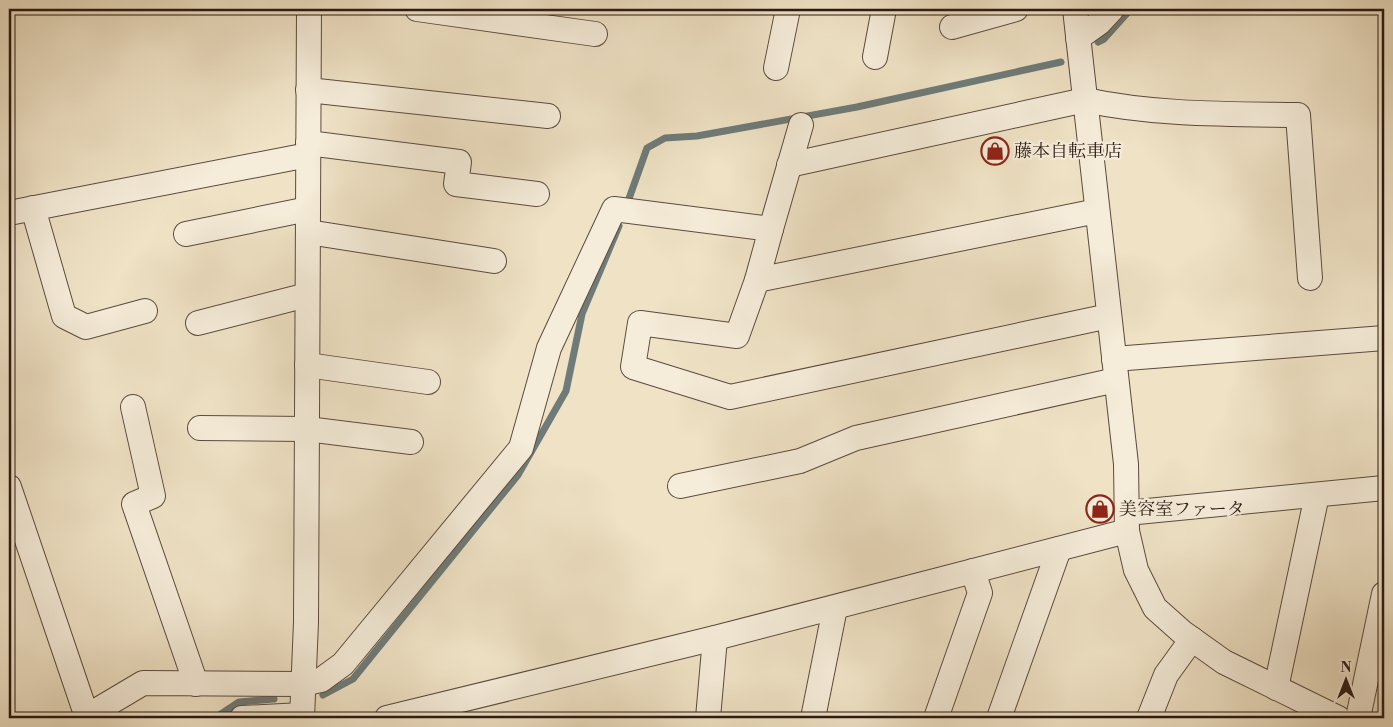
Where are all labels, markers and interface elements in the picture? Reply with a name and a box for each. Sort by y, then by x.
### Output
shop icon: 藤本自転車店 [980,136,1010,166]
place label: 藤本自転車店 [1014,140,1122,163]
shop icon: 美容室ファータ [1085,494,1115,524]
place label: 美容室ファータ [1119,498,1245,521]
north arrow [1320,654,1370,704]
text: N [1340,659,1352,677]

